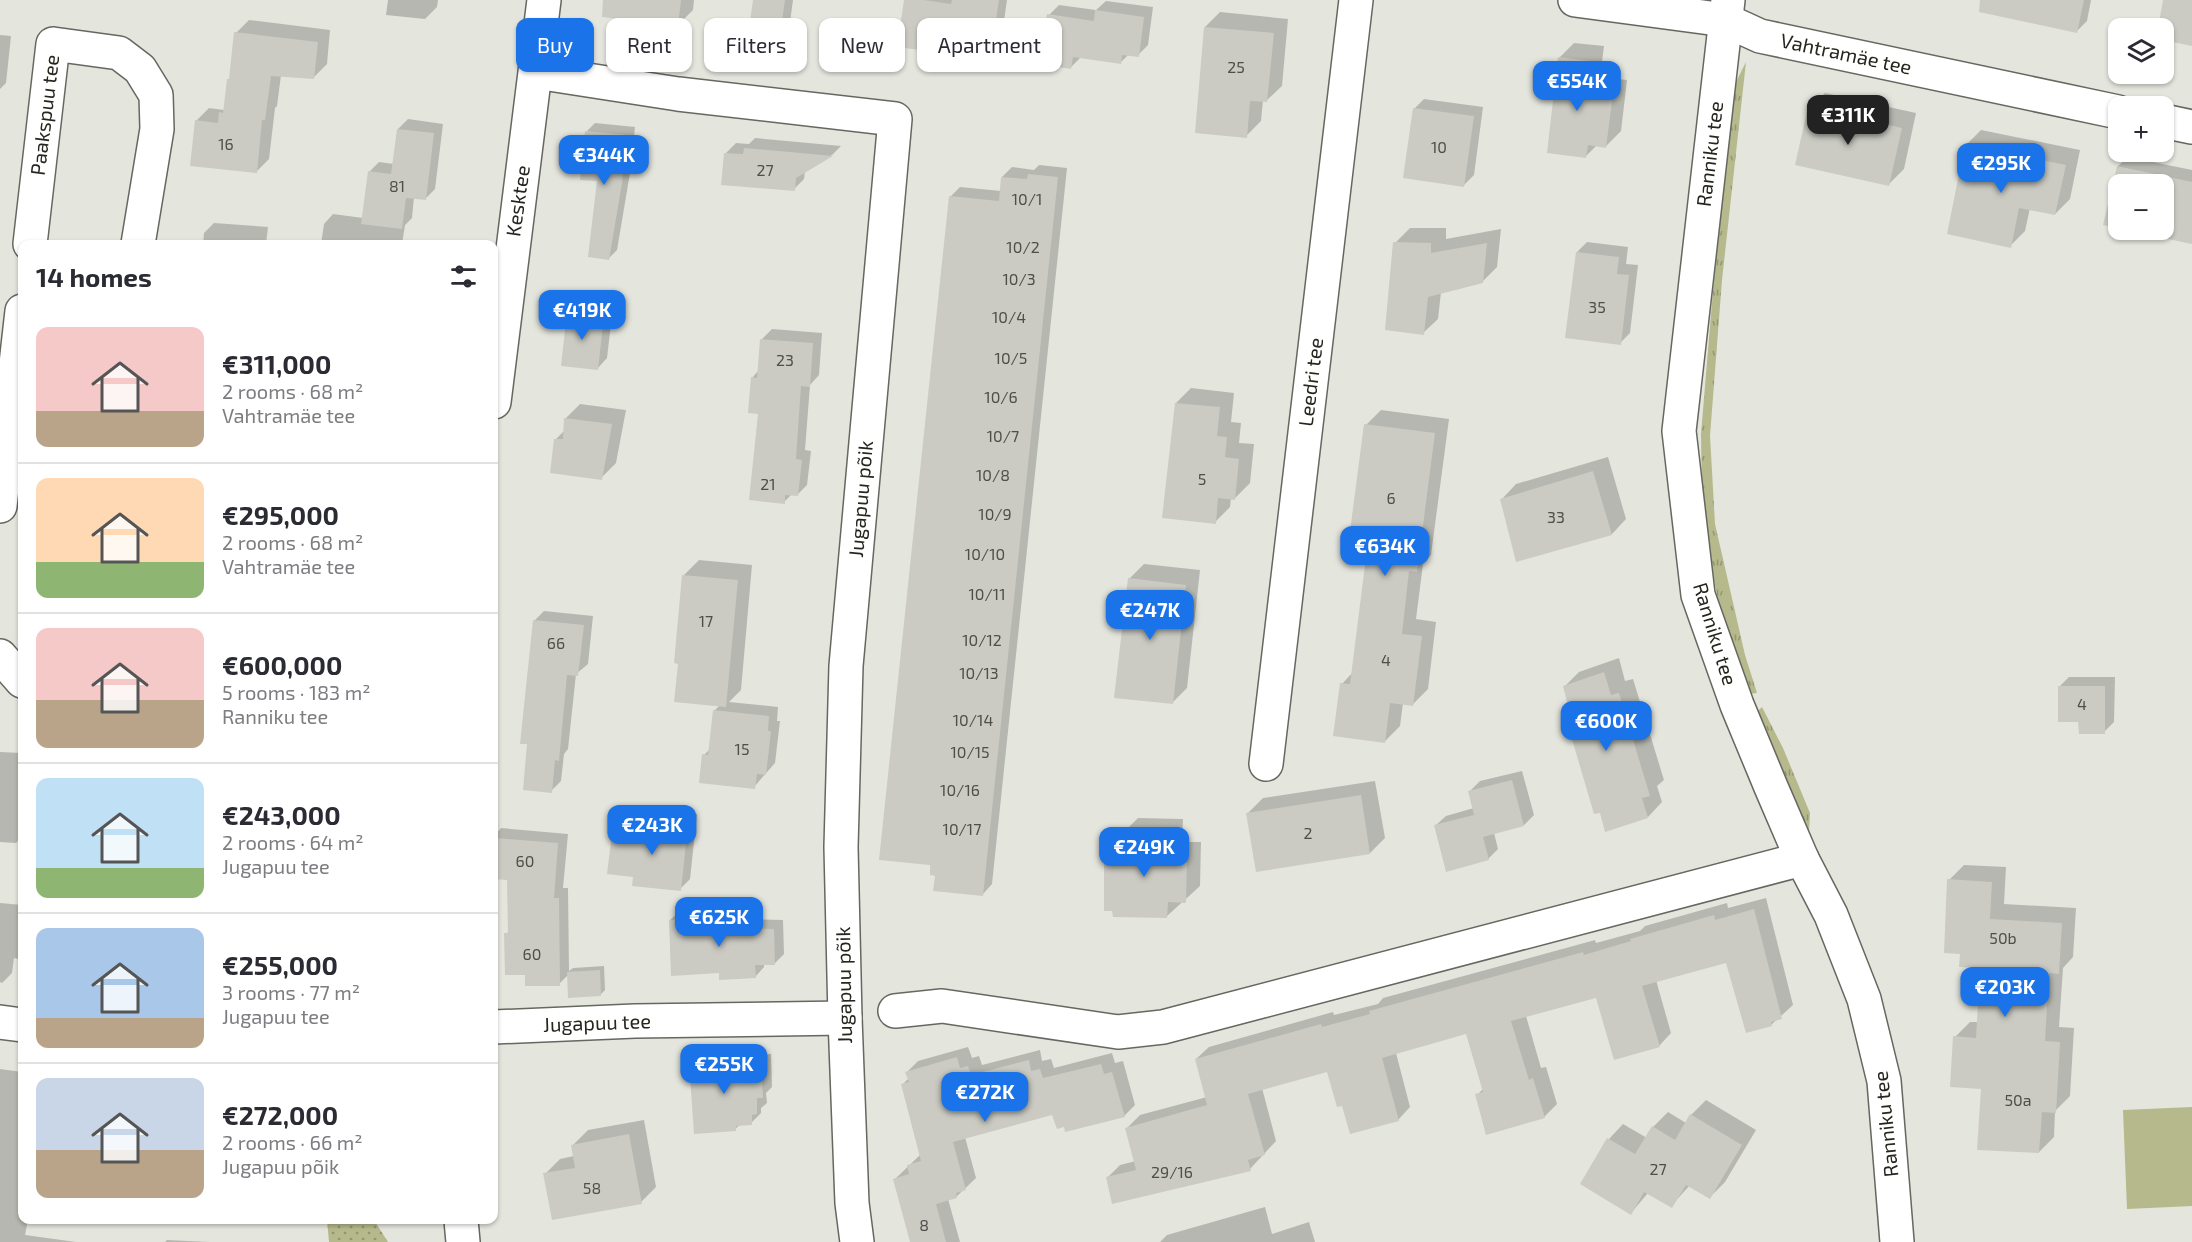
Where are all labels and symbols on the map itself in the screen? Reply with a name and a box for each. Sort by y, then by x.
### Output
street label: Vahtramäe tee [1779,27,1914,79]
street label: Paakspuu tee [25,53,63,177]
house number: 25 [1227,57,1245,76]
pin: €554K [1535,61,1619,112]
pin: €311K [1806,95,1890,146]
street label: Ranniku tee [1691,100,1727,208]
house number: 16 [218,134,234,153]
pin: €344K [562,135,646,186]
house number: 10 [1431,137,1447,156]
pin: €295K [1959,143,2043,194]
house number: 27 [756,160,774,179]
street label: Kesktee [500,164,534,238]
house number: 81 [389,176,405,195]
house number: 10/1 [1012,189,1042,208]
house number: 10/2 [1006,237,1040,256]
house number: 10/3 [1002,269,1036,288]
pin: €419K [540,290,624,341]
house number: 35 [1588,297,1606,316]
house number: 10/4 [992,307,1026,326]
street label: Leedri tee [1293,336,1327,428]
house number: 10/5 [995,348,1027,367]
house number: 23 [776,350,794,369]
house number: 10/6 [984,387,1018,406]
house number: 10/7 [987,426,1019,445]
street label: Jugapuu põik [843,439,877,558]
house number: 10/8 [976,465,1010,484]
house number: 5 [1198,469,1206,488]
house number: 21 [760,474,776,493]
house number: 6 [1386,488,1396,507]
house number: 10/9 [978,504,1012,523]
house number: 33 [1547,507,1565,526]
pin: €634K [1343,526,1427,577]
house number: 10/10 [965,544,1005,563]
street label: Ranniku tee [1689,579,1743,688]
house number: 10/11 [968,584,1006,603]
pin: €247K [1108,590,1192,641]
house number: 17 [699,611,713,630]
house number: 10/12 [962,630,1002,649]
house number: 66 [547,633,565,652]
house number: 4 [1381,650,1391,669]
house number: 10/13 [959,663,999,682]
house number: 4 [2077,694,2087,713]
pin: €600K [1564,701,1648,752]
house number: 10/14 [953,710,993,729]
house number: 15 [735,739,749,758]
house number: 10/15 [950,742,990,761]
house number: 10/16 [940,780,980,799]
pin: €243K [610,805,694,856]
house number: 10/17 [943,819,981,838]
house number: 2 [1304,823,1313,842]
pin: €249K [1102,827,1186,878]
house number: 60 [516,851,534,870]
pin: €625K [677,897,761,948]
street label: Jugapuu põik [830,926,856,1044]
house number: 50b [1989,928,2017,947]
house number: 60 [523,944,541,963]
pin: €203K [1963,967,2047,1018]
street label: Jugapuu tee [543,1008,651,1036]
pin: €255K [682,1044,766,1095]
street label: Ranniku tee [1868,1070,1902,1178]
pin: €272K [943,1072,1027,1123]
house number: 50a [2004,1090,2032,1109]
house number: 27 [1649,1159,1667,1178]
house number: 29/16 [1151,1162,1193,1181]
house number: 58 [583,1178,601,1197]
house number: 8 [919,1215,929,1234]

